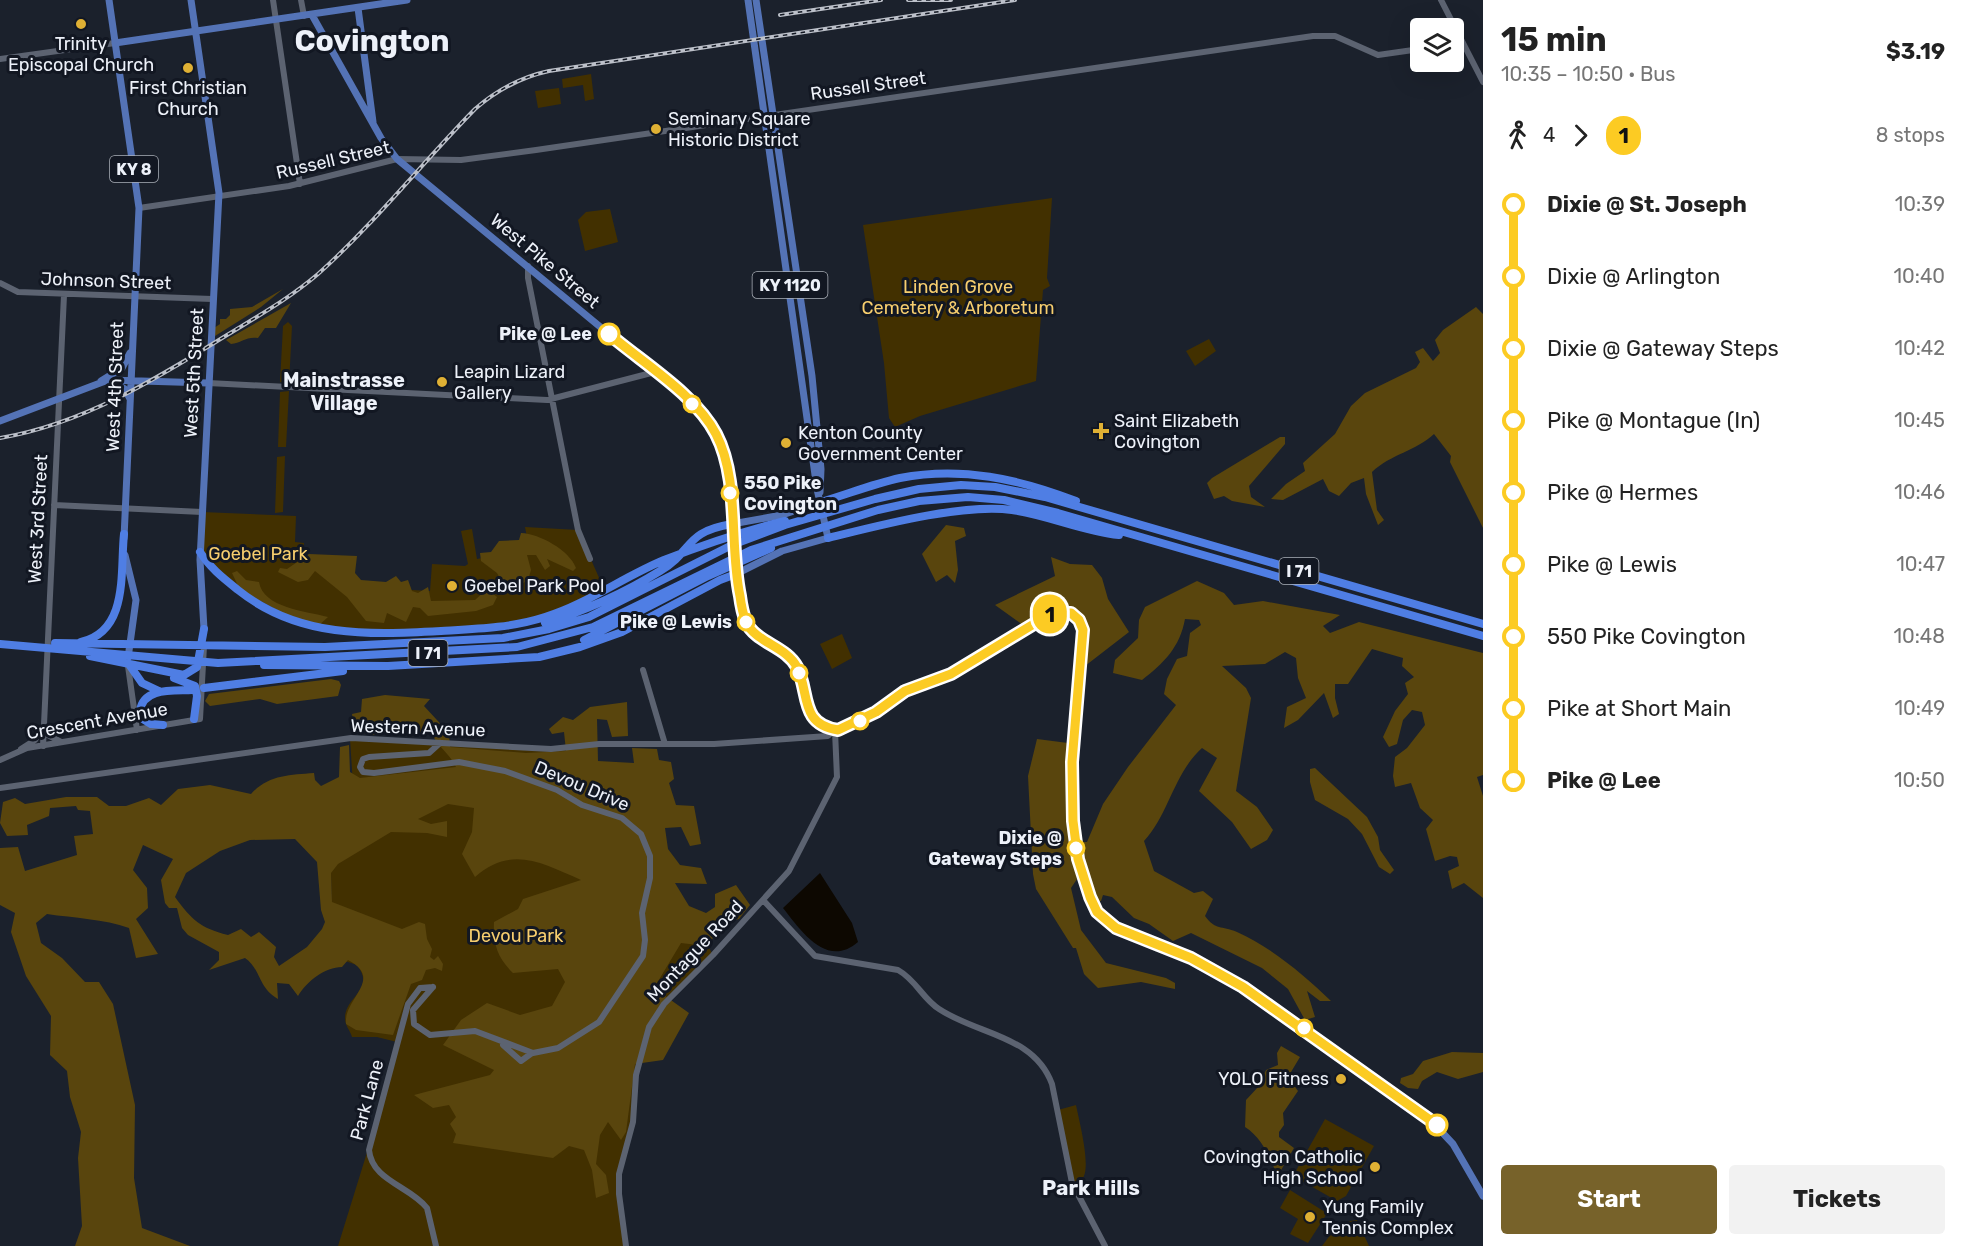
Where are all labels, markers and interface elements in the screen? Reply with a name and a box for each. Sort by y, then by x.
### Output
marker: Trinity Episcopal Church [74,17,88,31]
map controls [1410,18,1464,72]
button: layers [1410,18,1464,72]
text: 15 min [1501,20,1607,59]
district label: Covington [294,23,450,59]
place label: Trinity Episcopal Church [8,33,154,76]
text: $3.19 [1886,38,1945,65]
marker: First Christian Church [181,61,195,75]
text: 10:35 – 10:50 · Bus [1501,62,1676,86]
street label: Russell Street [809,67,927,105]
place label: First Christian Church [129,77,247,120]
place label: Seminary Square Historic District [668,108,811,151]
icon: walk [1501,119,1534,152]
icon: forward [1564,119,1597,152]
marker: Seminary Square Historic District [649,122,663,136]
text: 4 [1543,123,1555,147]
text: 1 [1618,123,1629,148]
text: 8 stops [1876,123,1945,147]
street label: Russell Street [274,136,392,184]
road number: KY 8 [110,156,158,182]
text: Dixie @ St. Joseph [1547,191,1747,218]
text: 10:39 [1895,192,1945,216]
street label: West Pike Street [486,209,604,313]
text: Dixie @ Arlington [1547,263,1720,290]
text: 10:40 [1894,264,1945,288]
street label: Johnson Street [40,268,172,294]
road number: KY 1120 [752,272,828,298]
park label: Linden Grove Cemetery & Arboretum [862,276,1054,319]
street label: West 5th Street [180,308,208,438]
street label: West 4th Street [102,321,128,453]
place label: Pike @ Lee [499,323,592,345]
marker: Pike @ Lee [598,323,620,345]
text: Dixie @ Gateway Steps [1547,335,1779,362]
text: 10:42 [1894,336,1945,360]
place label: Leapin Lizard Gallery [454,361,565,404]
district label: Mainstrasse Village [283,368,405,415]
marker: Leapin Lizard Gallery [435,375,449,389]
unlabelled marker [683,395,701,413]
text: Pike @ Montague (In) [1547,407,1760,434]
text: 10:45 [1894,408,1945,432]
place label: Saint Elizabeth Covington [1114,410,1239,453]
place label: Kenton County Government Center [798,422,963,465]
marker: Saint Elizabeth Covington [1092,422,1110,440]
marker: Kenton County Government Center [779,436,793,450]
street label: West 3rd Street [24,454,52,584]
place label: 550 Pike Covington [744,472,837,515]
text: Pike @ Hermes [1547,479,1698,506]
text: 10:46 [1894,480,1945,504]
marker: 550 Pike Covington [721,484,739,502]
park label: Goebel Park [208,543,309,565]
text: Pike @ Lewis [1547,551,1677,578]
text: 10:47 [1896,552,1945,576]
road number: I 71 [1280,558,1318,584]
place label: Goebel Park Pool [464,575,604,597]
marker: Goebel Park Pool [445,579,459,593]
line badge: 1 [1030,594,1070,634]
text: 1 [1045,602,1055,627]
place label: Pike @ Lewis [620,611,732,633]
marker: Pike @ Lewis [737,613,755,631]
text: 550 Pike Covington [1547,623,1746,650]
text: 10:48 [1893,624,1945,648]
road number: I 71 [408,640,448,666]
unlabelled marker [790,664,808,682]
text: Pike at Short Main [1547,695,1731,722]
text: 10:49 [1895,696,1945,720]
street label: Crescent Avenue [25,698,169,744]
unlabelled marker [851,712,869,730]
street label: Western Avenue [350,715,486,741]
street label: Devou Drive [531,756,633,816]
text: Pike @ Lee [1547,767,1661,794]
text: 10:50 [1894,768,1945,792]
place label: Dixie @ Gateway Steps [928,827,1062,870]
marker: Dixie @ Gateway Steps [1067,839,1085,857]
street label: Montague Road [642,896,748,1006]
park label: Devou Park [469,925,564,947]
unlabelled marker [1295,1019,1313,1037]
street label: Park Lane [346,1057,388,1143]
place label: YOLO Fitness [1218,1068,1329,1090]
marker: YOLO Fitness [1334,1072,1348,1086]
unlabelled marker [1426,1114,1448,1136]
place label: Covington Catholic High School [1204,1146,1363,1189]
marker: Covington Catholic High School [1368,1160,1382,1174]
button: Start [1501,1165,1717,1234]
button: Tickets [1729,1165,1945,1234]
district label: Park Hills [1042,1175,1140,1200]
place label: Yung Family Tennis Complex [1322,1196,1454,1239]
marker: Yung Family Tennis Complex [1303,1210,1317,1224]

